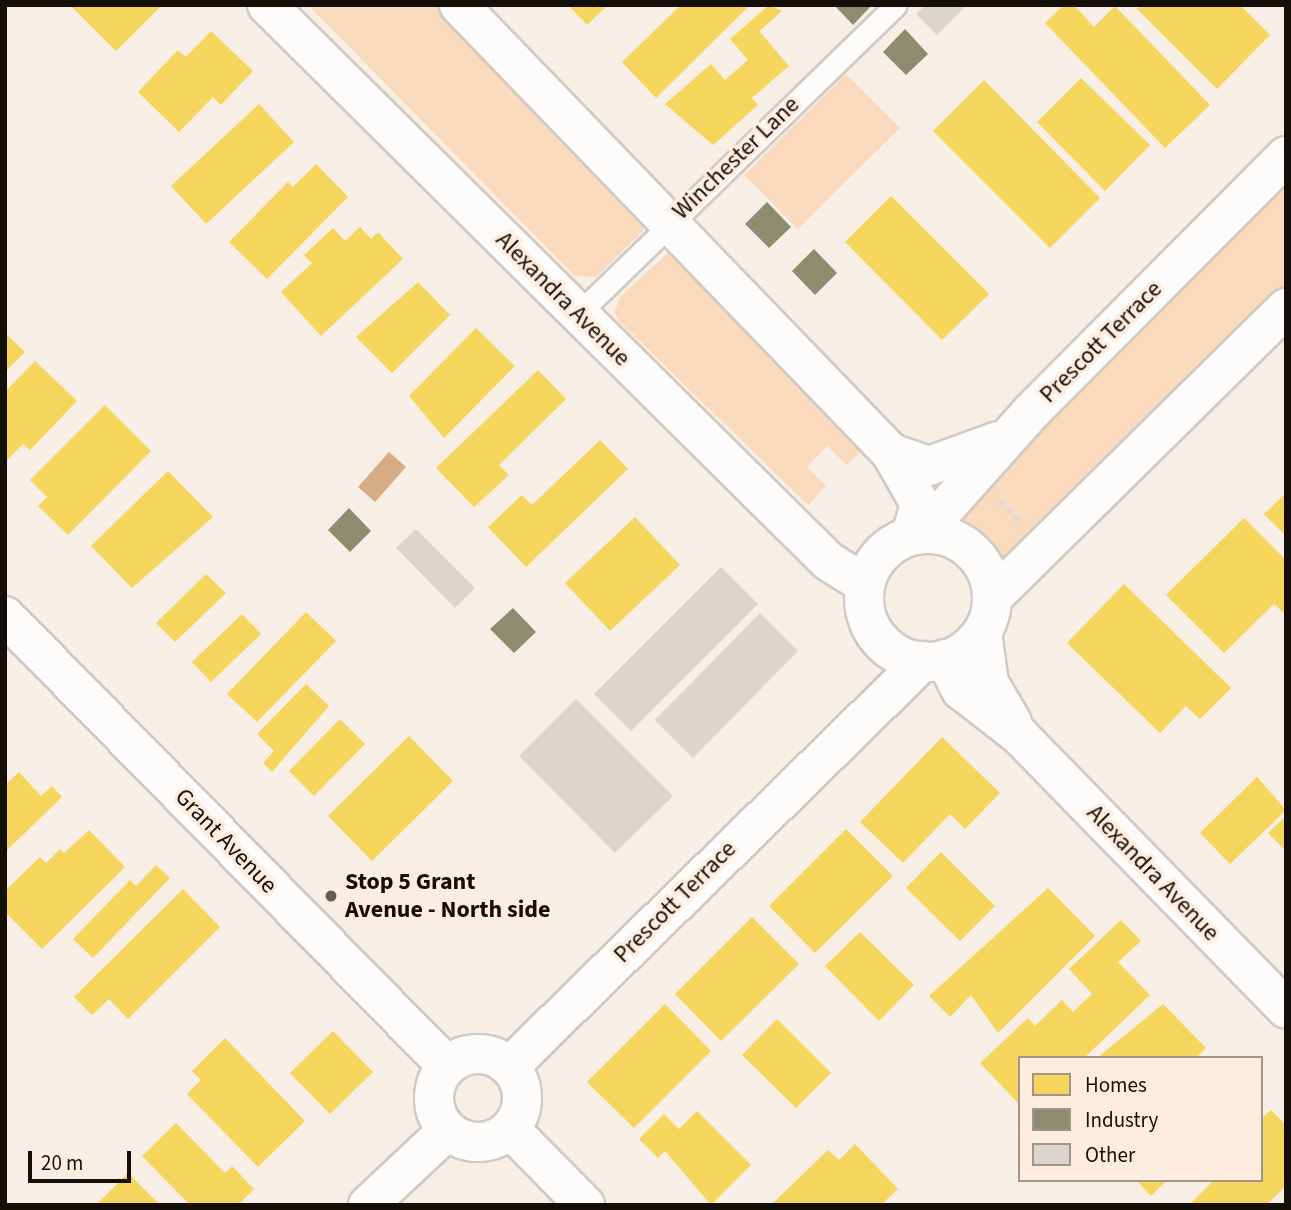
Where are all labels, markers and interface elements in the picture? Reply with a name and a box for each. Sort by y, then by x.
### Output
street label: Winchester Lane [667,90,805,226]
street label: Alexandra Avenue [490,226,636,372]
street label: Prescott Terrace [1034,275,1168,409]
street label: Grant Avenue [169,783,283,899]
street label: Alexandra Avenue [1081,799,1225,947]
street label: Prescott Terrace [608,835,742,969]
place label: Stop 5 Grant Avenue - North side [345,868,550,924]
marker: Stop 5 Grant Avenue - North side [323,888,339,904]
legend [1018,1056,1263,1182]
text: Homes [1085,1070,1147,1100]
text: Industry [1085,1105,1158,1135]
scale bar [32,1136,135,1180]
text: Other [1085,1140,1135,1170]
text: 20 m [41,1148,83,1178]

